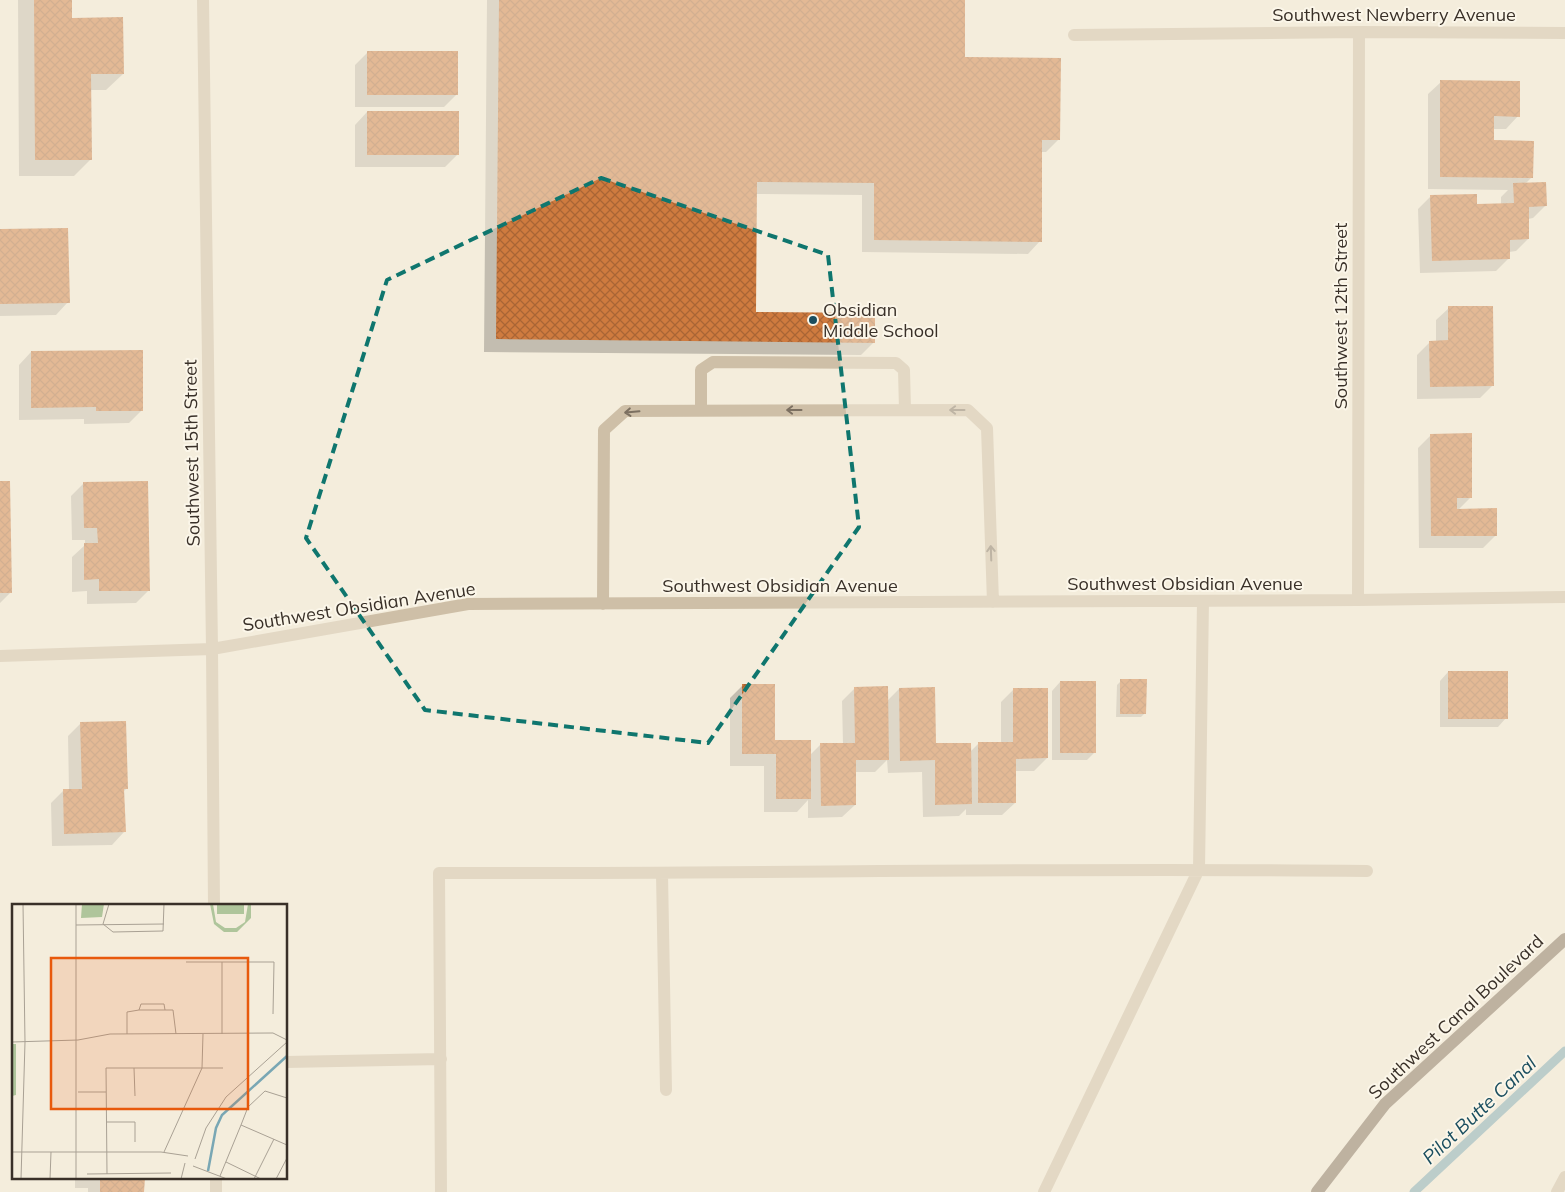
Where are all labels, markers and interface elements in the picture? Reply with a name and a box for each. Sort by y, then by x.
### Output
street label: Southwest Newberry Avenue [1272,3,1516,26]
street label: Southwest 12th Street [1329,223,1352,409]
place label: Obsidian Middle School [823,298,939,342]
marker: Obsidian Middle School [807,314,819,326]
street label: Southwest 15th Street [178,359,205,547]
one-way arrow [786,405,802,415]
one-way arrow [949,405,965,415]
one-way arrow [624,407,640,416]
one-way arrow [986,546,996,562]
street label: Southwest Obsidian Avenue [1067,572,1303,595]
street label: Southwest Obsidian Avenue [662,574,898,597]
street label: Southwest Obsidian Avenue [241,577,477,636]
inset map [12,904,288,1180]
street label: Southwest Canal Boulevard [1363,929,1548,1104]
water label: Pilot Butte Canal [1417,1051,1541,1169]

